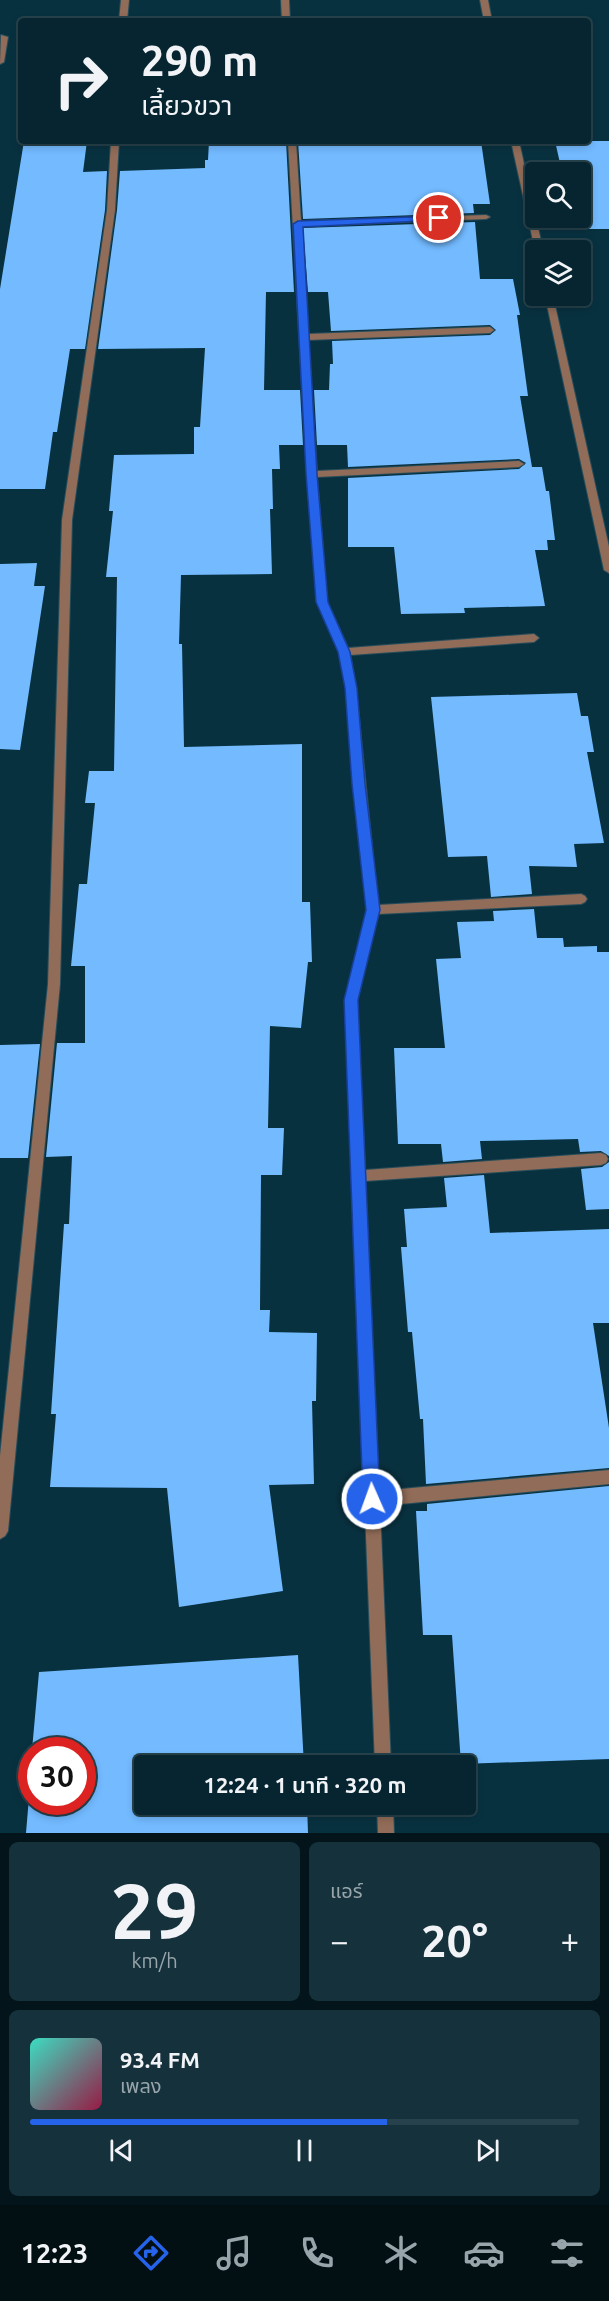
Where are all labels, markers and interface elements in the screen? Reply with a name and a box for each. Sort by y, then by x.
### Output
text: 290 m [141,37,258,84]
icon: right [42,42,120,120]
text: เลี้ยวขวา [141,90,232,120]
map controls [525,162,591,306]
button: search [525,162,591,228]
pin [413,192,464,243]
icon: arrive [422,201,455,234]
button: layers [525,240,591,306]
position arrow [340,1467,404,1531]
speed limit sign: 30 [18,1737,96,1815]
text: 12:24 · 1 นาที · 320 m [204,1772,406,1797]
text: 29 [111,1866,198,1954]
text: แอร์ [330,1879,362,1902]
text: 20° [421,1915,488,1966]
text: − [330,1922,349,1959]
text: + [560,1922,579,1959]
text: km/h [131,1949,178,1972]
text: 93.4 FM [120,2047,200,2072]
text: เพลง [120,2074,162,2097]
icon: previous [105,2134,138,2167]
icon: pause [288,2134,321,2167]
icon: next [471,2134,504,2167]
icon: directions [130,2232,172,2274]
icon: music [213,2232,255,2274]
icon: phone [296,2232,338,2274]
icon: climate [380,2232,422,2274]
icon: car [463,2232,505,2274]
icon: filters [546,2232,588,2274]
text: 12:23 [21,2238,88,2268]

